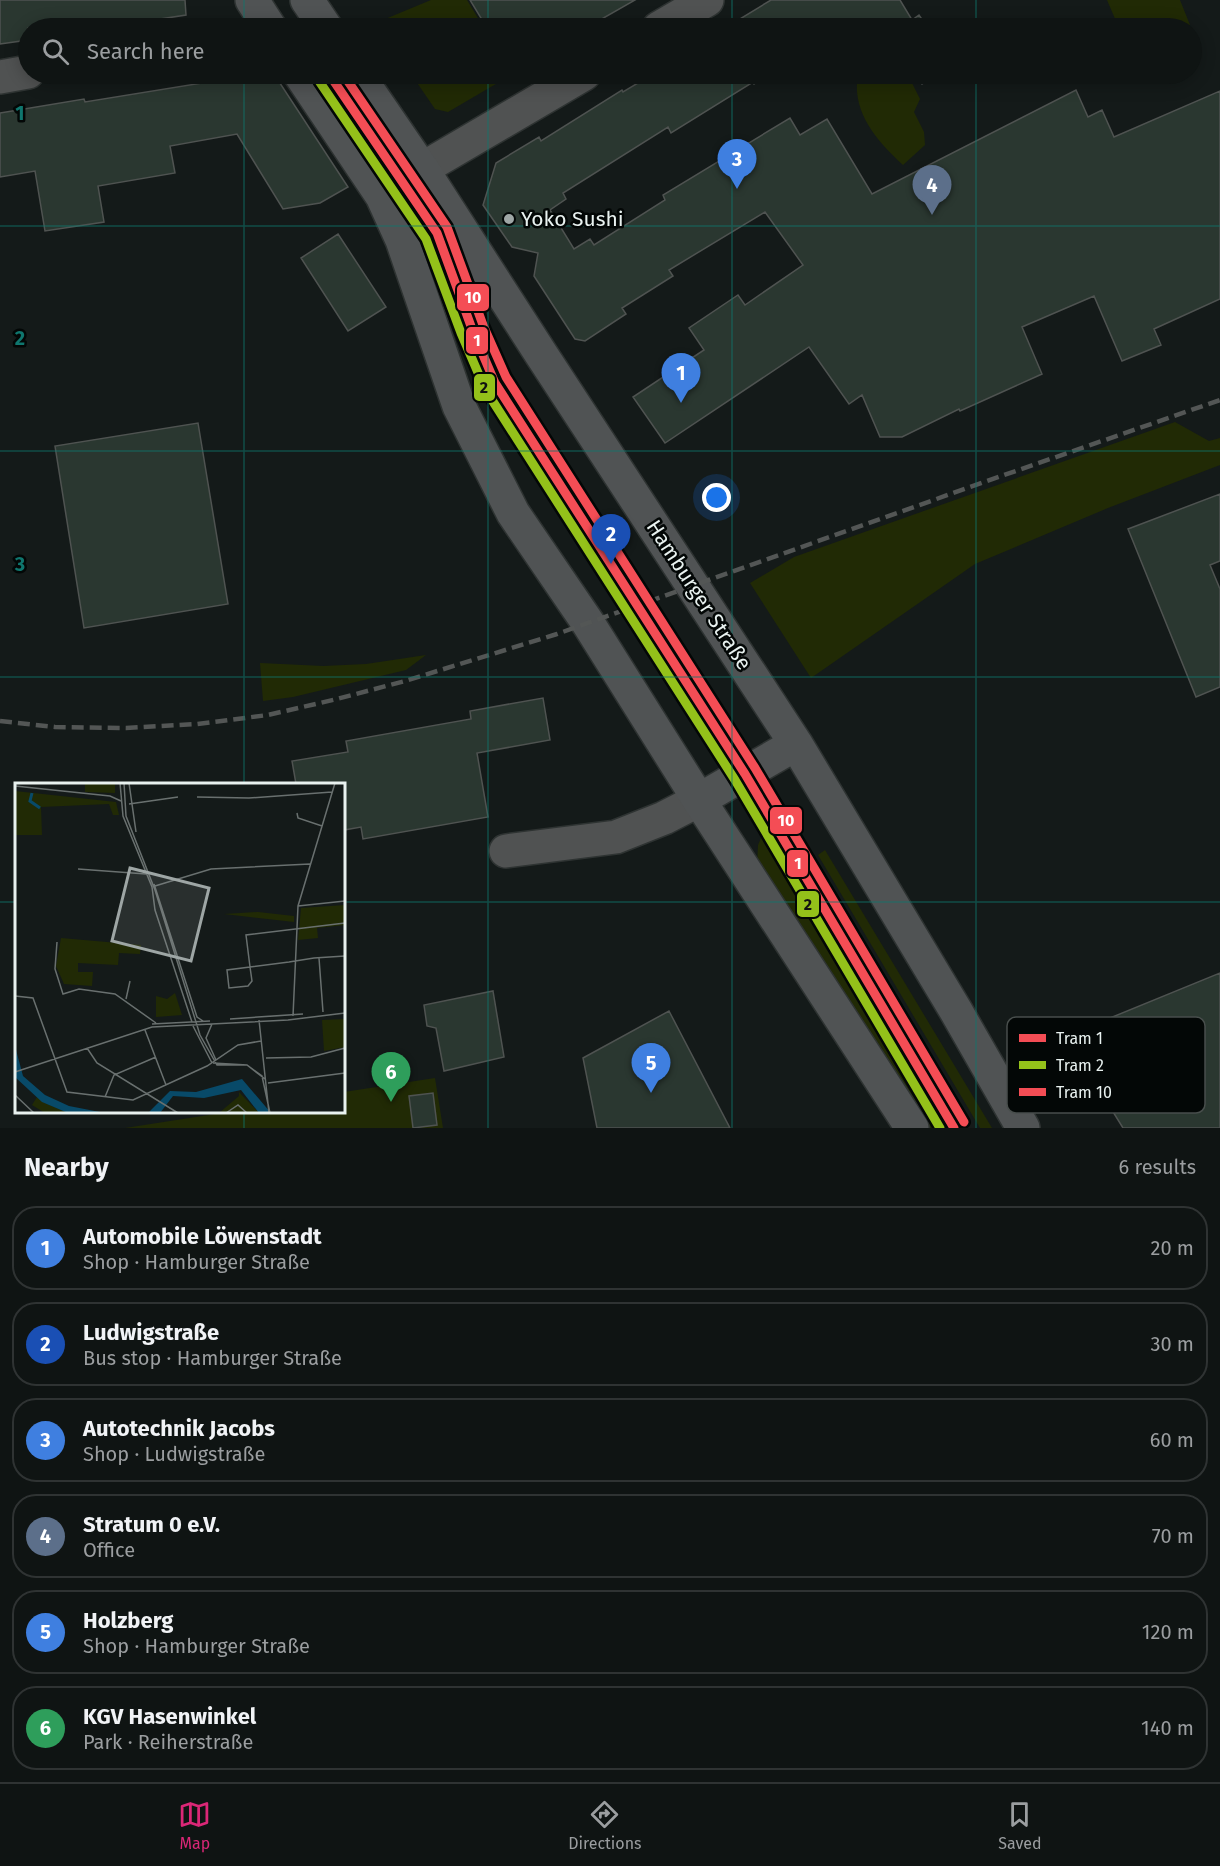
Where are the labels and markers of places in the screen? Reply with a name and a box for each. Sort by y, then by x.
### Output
pin: 3 [718,140,756,189]
pin: 4 [912,166,952,215]
place label: Yoko Sushi [521,206,624,232]
marker: Yoko Sushi [502,212,516,226]
pin: 1 [662,354,700,403]
pin: 2 [592,514,630,564]
pin: 5 [632,1044,670,1093]
pin: 6 [372,1052,410,1102]

